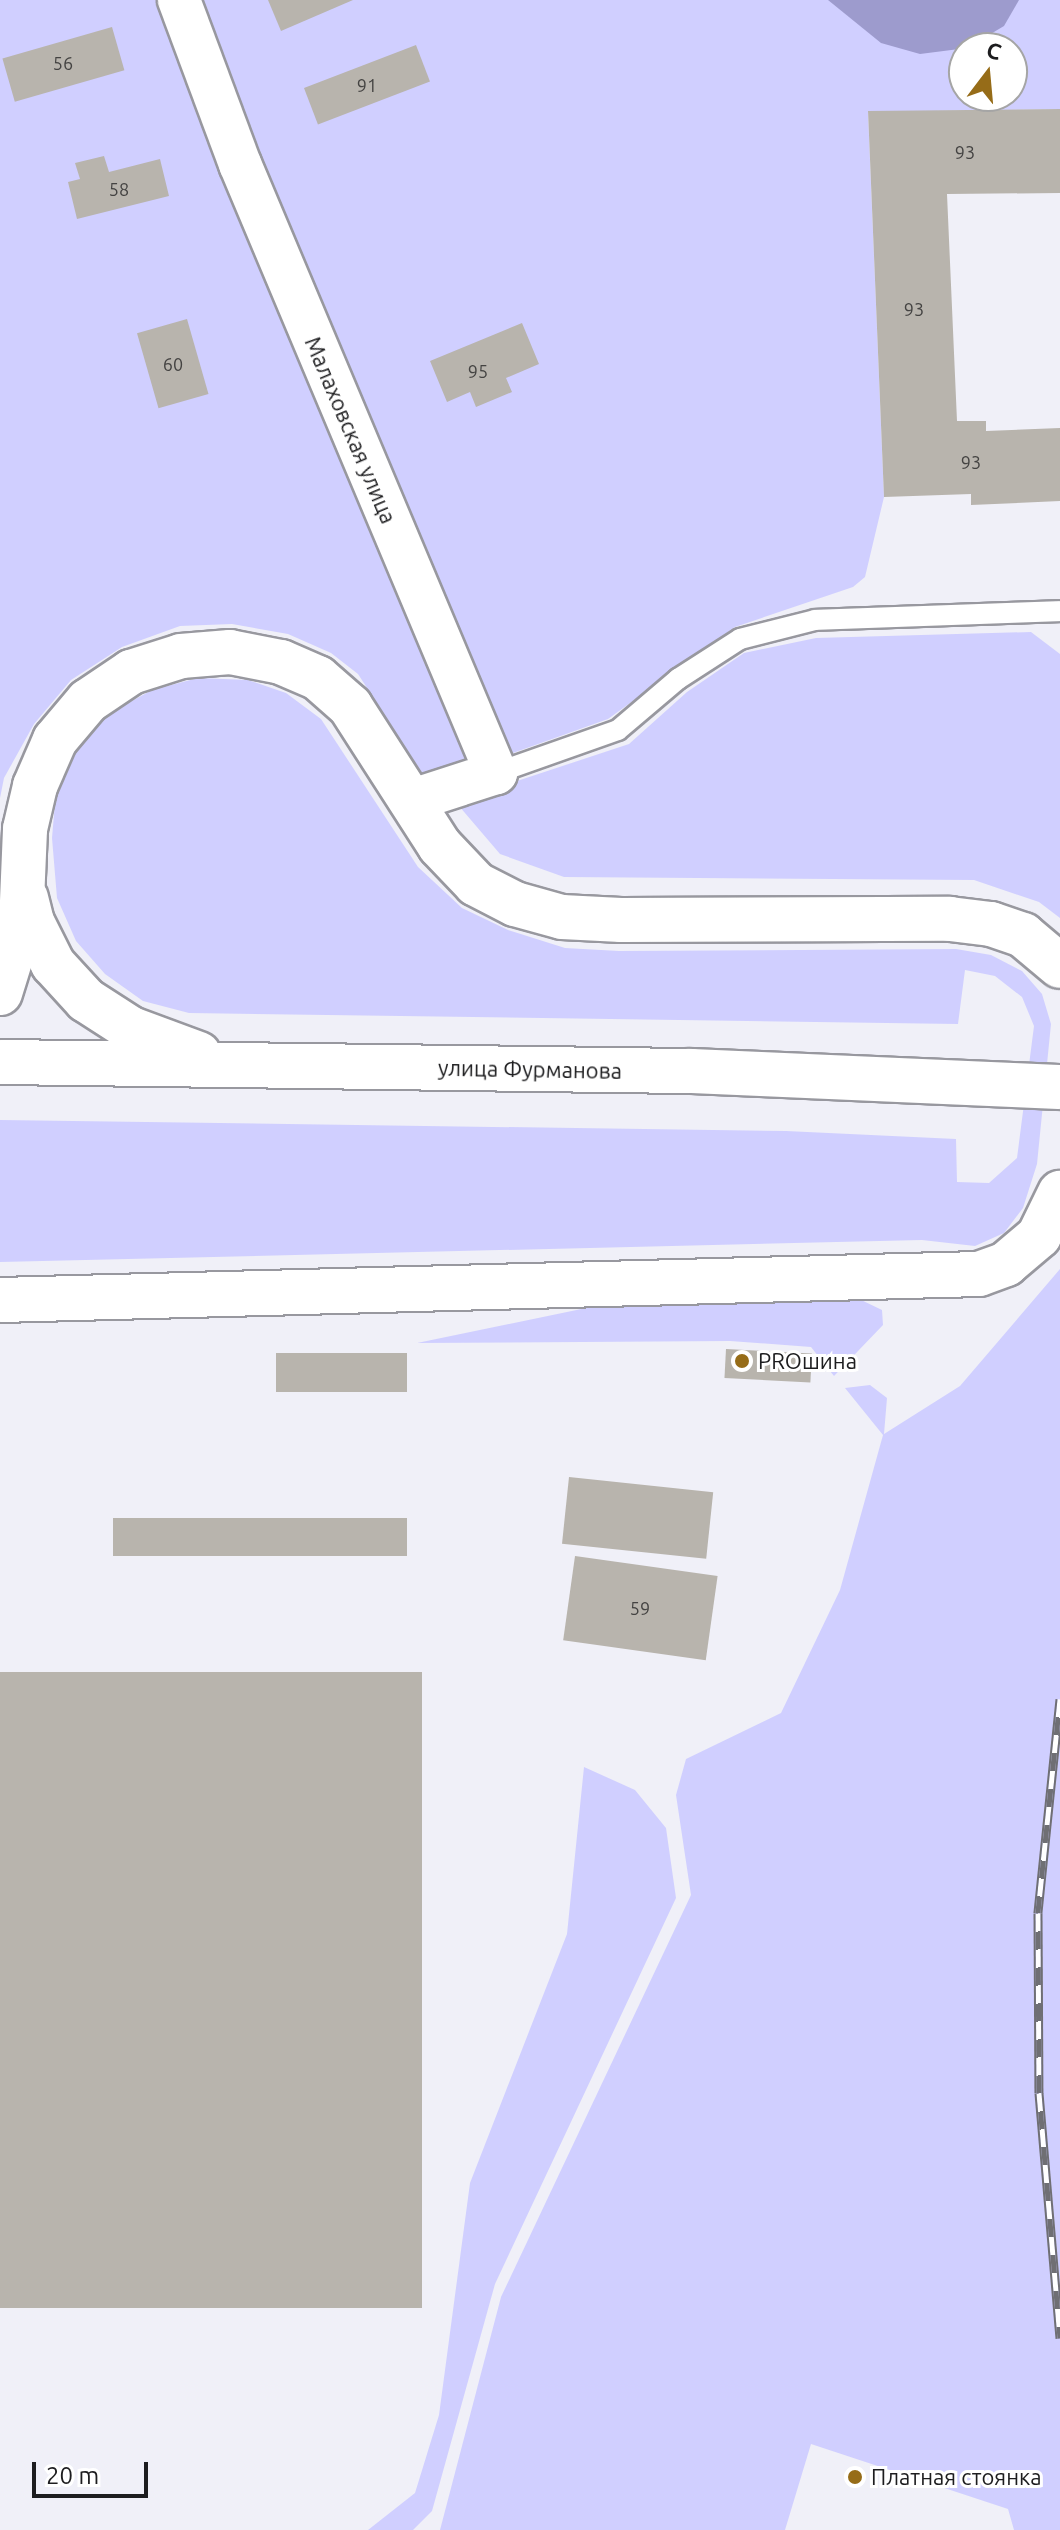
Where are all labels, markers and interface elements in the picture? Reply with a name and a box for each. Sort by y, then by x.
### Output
north arrow [948,32,1028,112]
text: С [984,36,1004,64]
house number: 56 [53,52,73,74]
house number: 91 [357,74,377,96]
house number: 93 [955,141,975,163]
house number: 58 [109,178,129,200]
house number: 93 [904,298,924,320]
street label: Малаховская улица [300,333,402,527]
house number: 60 [163,353,183,375]
house number: 95 [468,360,488,382]
house number: 93 [961,451,981,473]
street label: улица Фурманова [438,1054,622,1084]
place label: PROшина [758,1348,857,1374]
marker: PROшина [733,1352,751,1370]
house number: 59 [630,1597,650,1619]
scale bar [36,2446,152,2496]
text: 20 m [46,2462,99,2489]
place label: Платная стоянка [871,2464,1042,2490]
marker: Платная стоянка [846,2468,864,2486]

